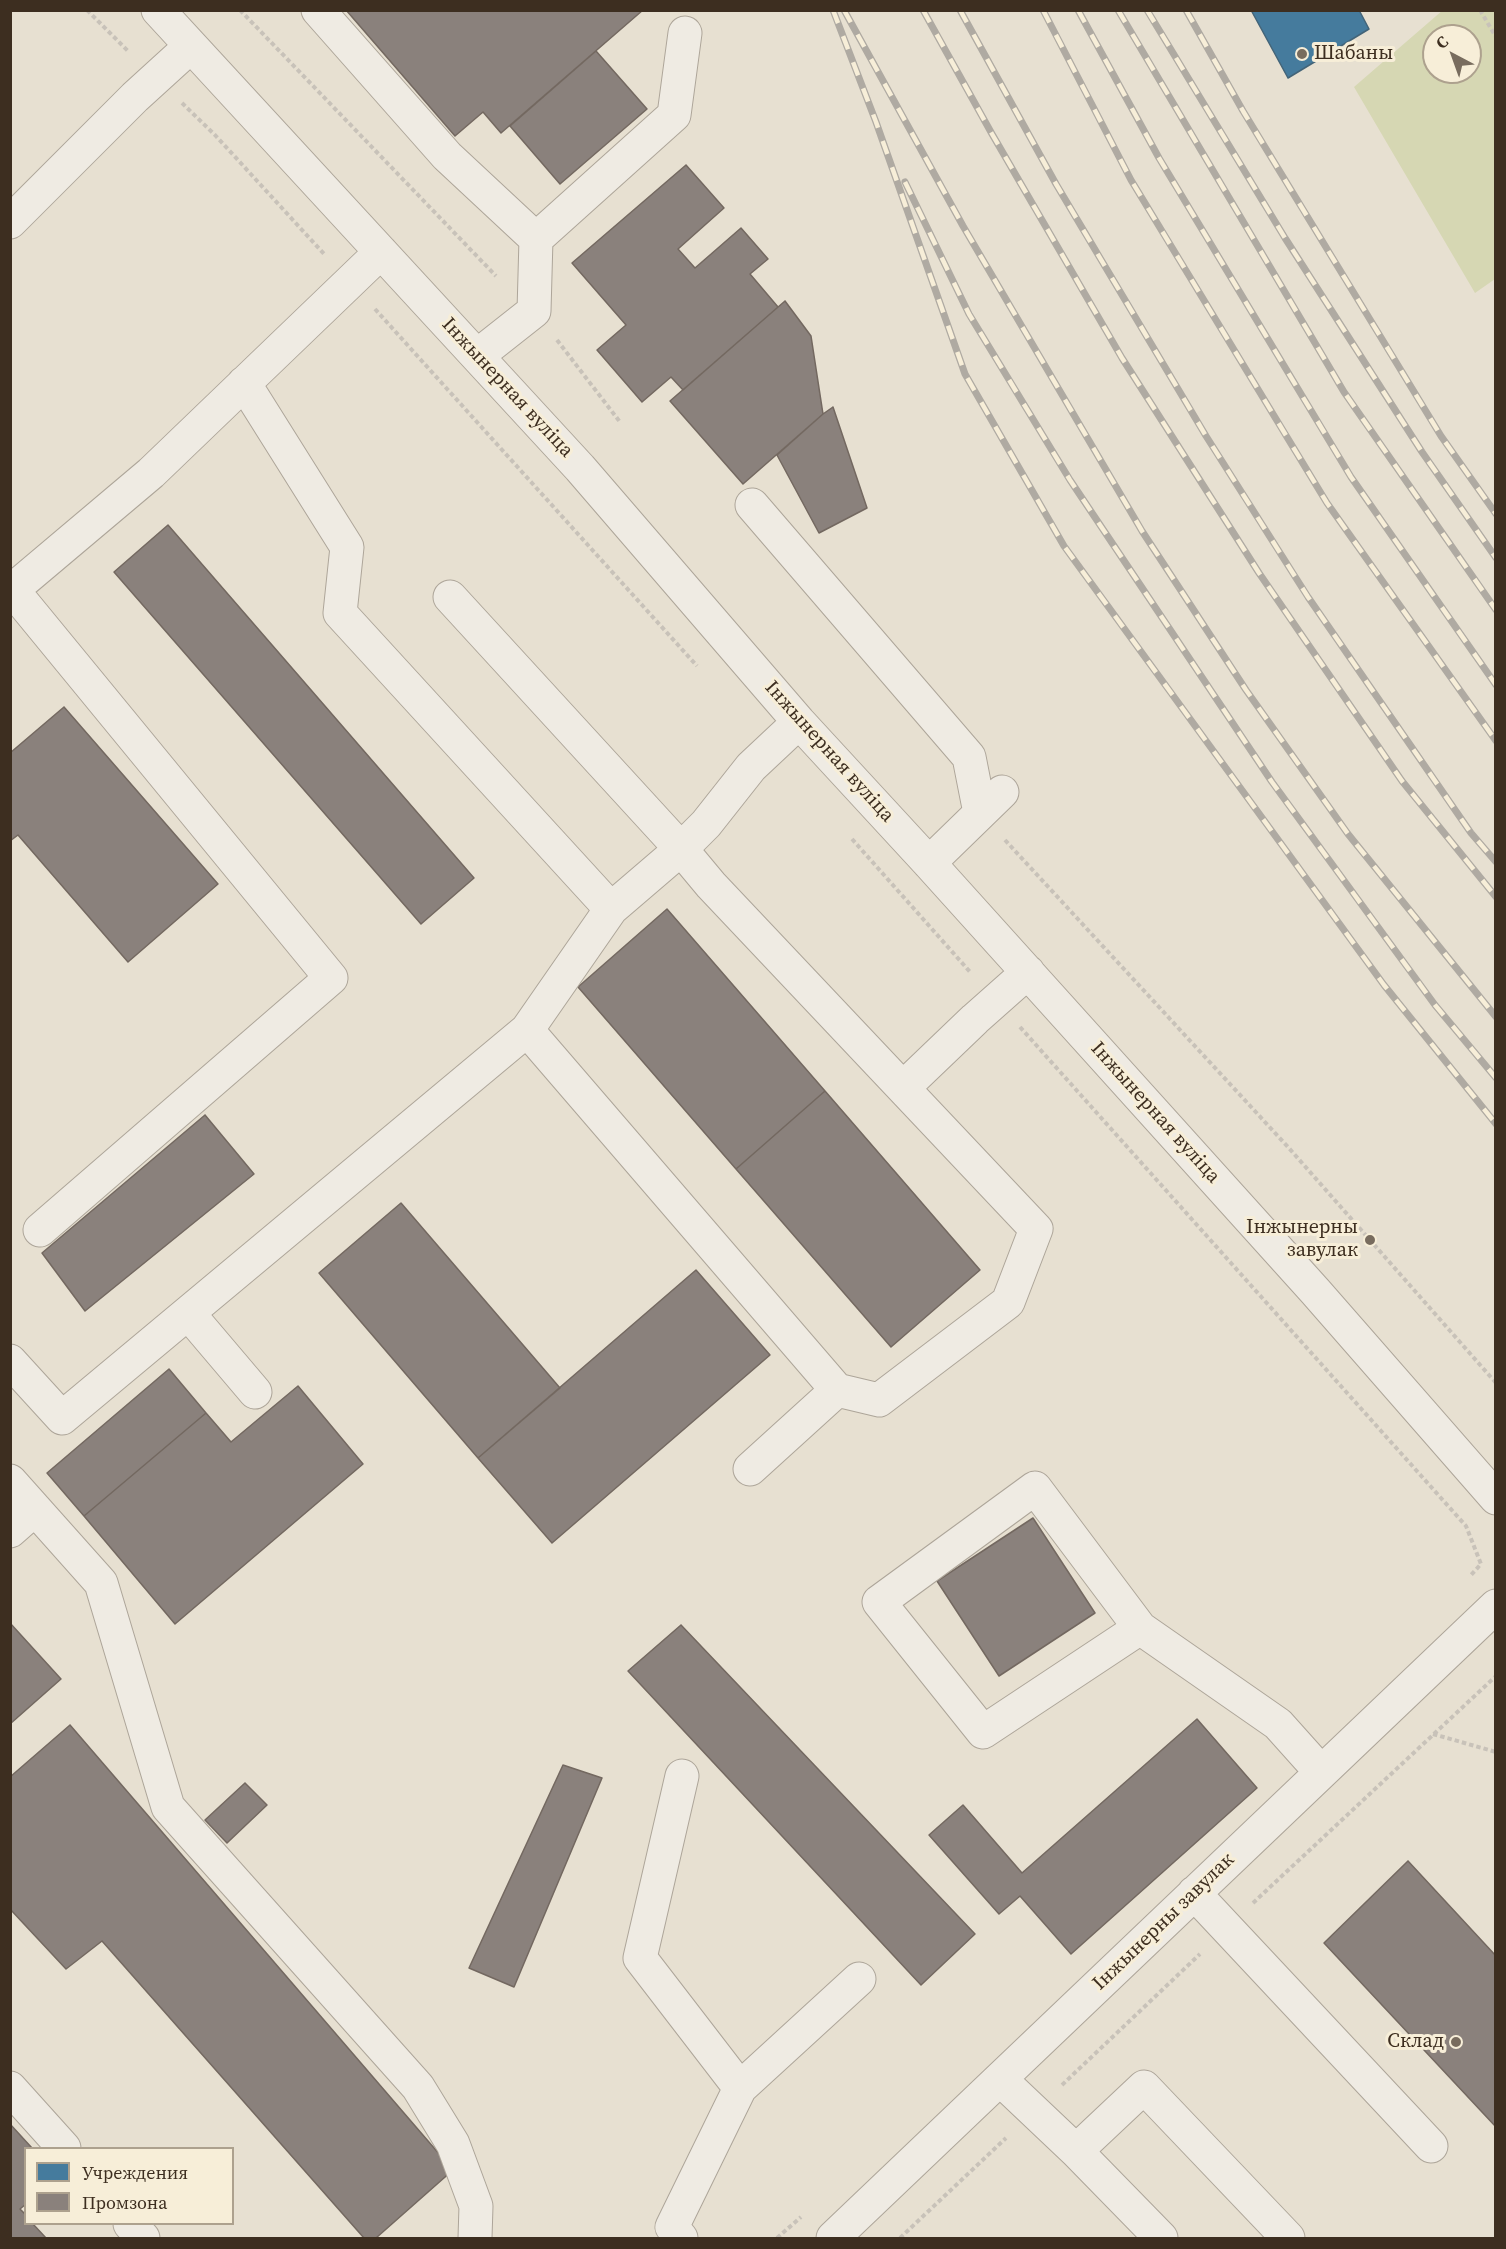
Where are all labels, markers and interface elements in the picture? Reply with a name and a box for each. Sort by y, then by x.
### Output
north arrow [1422,24,1482,84]
text: С [1431,30,1452,53]
place label: Шабаны [1314,42,1393,66]
marker: Шабаны [1295,47,1309,61]
street label: Інжынерная вуліца [436,313,578,463]
street label: Інжынерная вуліца [759,676,899,828]
street label: Інжынерная вуліца [1085,1037,1225,1189]
place label: Інжынерны завулак [1246,1216,1358,1263]
marker: Інжынерны завулак [1363,1233,1377,1247]
street label: Інжынерны завулак [1088,1848,1240,1996]
place label: Склад [1387,2030,1444,2054]
marker: Склад [1449,2035,1463,2049]
legend [24,2147,234,2225]
text: Учреждения [82,2160,188,2185]
text: Промзона [82,2190,167,2215]

